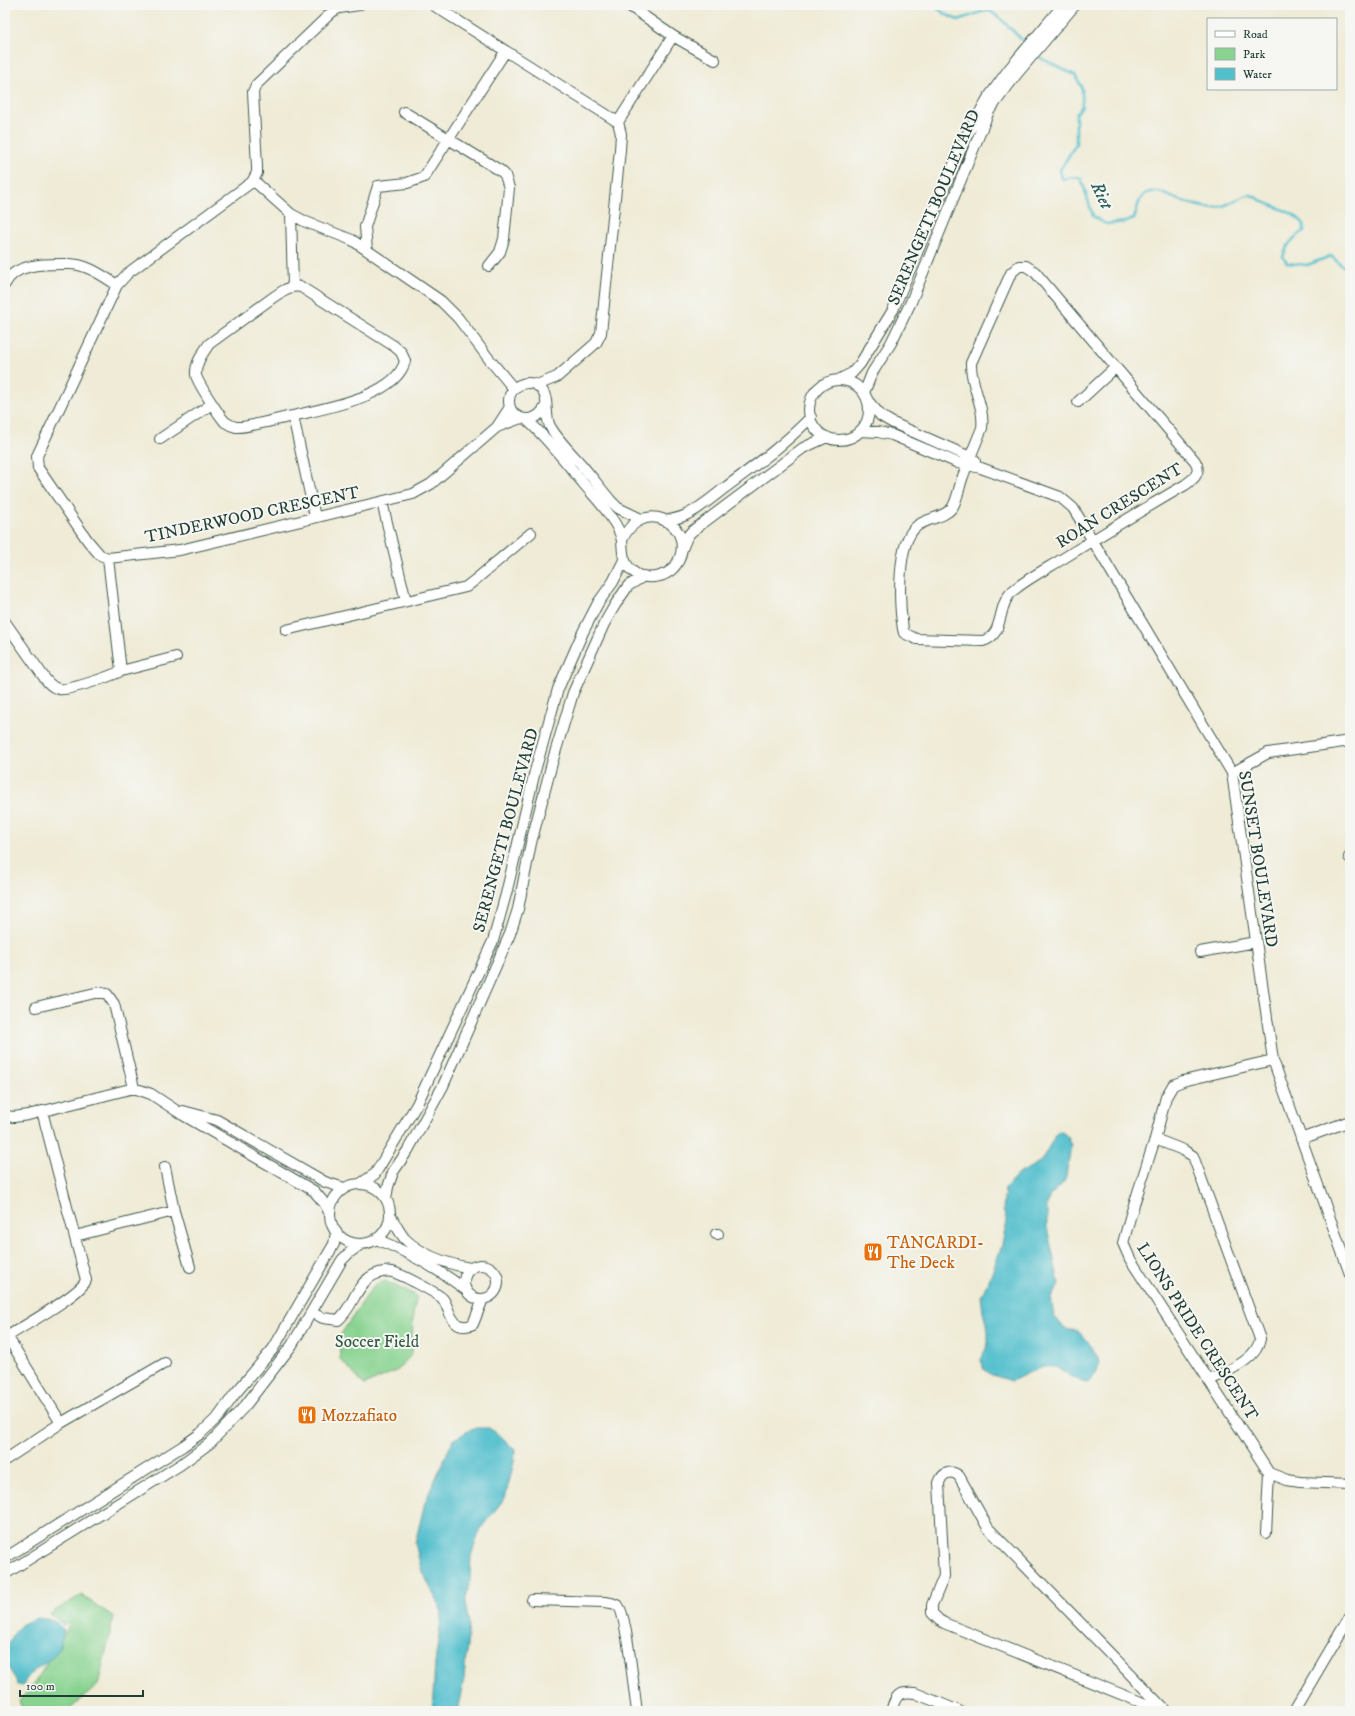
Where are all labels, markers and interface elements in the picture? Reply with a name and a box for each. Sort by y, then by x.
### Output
legend [1207,18,1337,90]
text: Road [1243,27,1268,42]
text: Park [1243,47,1265,62]
text: Water [1242,67,1272,82]
street label: SERENGETI BOULEVARD [883,106,985,309]
water label: Riet [1085,177,1118,214]
street label: ROAN CRESCENT [1052,458,1187,554]
street label: TINDERWOOD CRESCENT [143,481,362,548]
street label: SERENGETI BOULEVARD [468,726,544,935]
street label: SUNSET BOULEVARD [1233,769,1283,949]
place label: TANCARDI- The Deck [887,1232,984,1274]
street label: LIONS PRIDE CRESCENT [1131,1239,1263,1425]
restaurant icon: TANCARDI- The Deck [862,1241,884,1263]
park label: Soccer Field [335,1331,420,1353]
restaurant icon: Mozzafiato [296,1404,318,1426]
place label: Mozzafiato [321,1405,397,1427]
scale bar [20,1672,143,1698]
text: 100 m [26,1679,55,1694]

